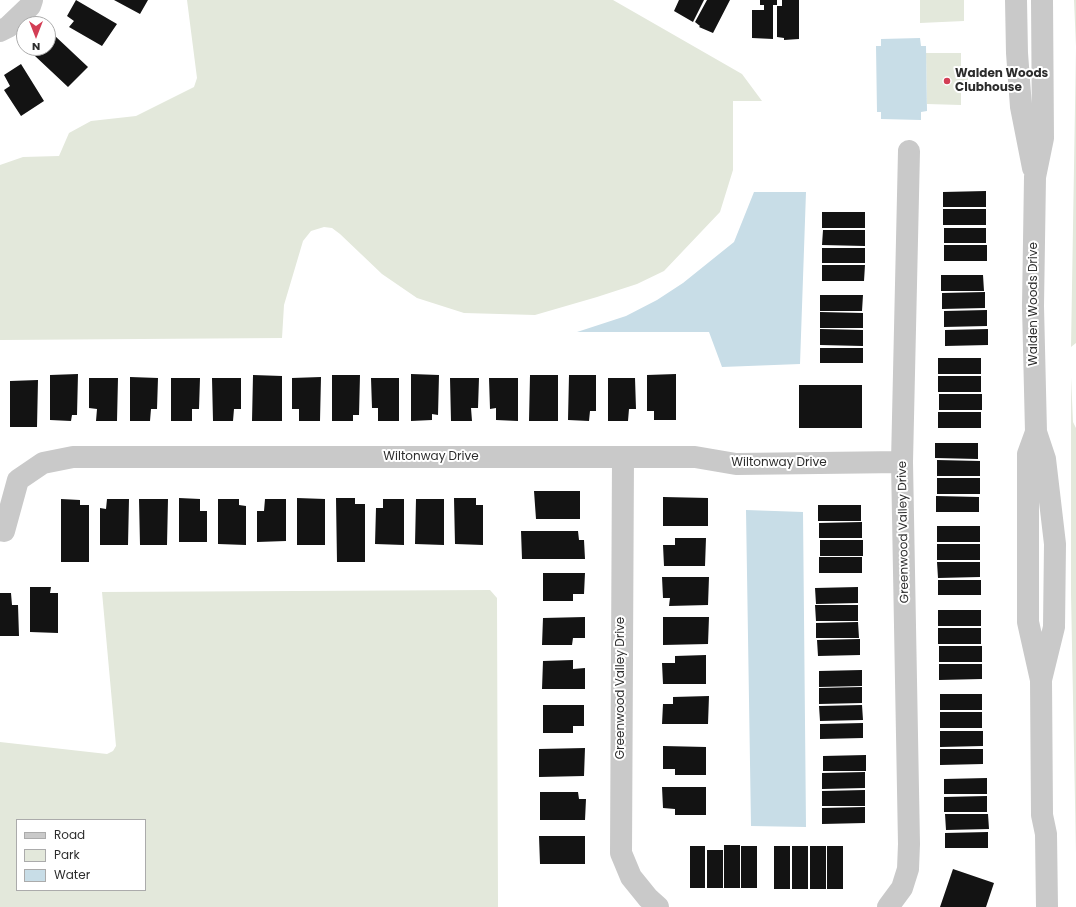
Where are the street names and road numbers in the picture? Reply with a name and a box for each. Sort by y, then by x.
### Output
street label: Walden Woods Drive [1027,242,1041,366]
street label: Wiltonway Drive [383,450,479,464]
street label: Wiltonway Drive [731,456,827,470]
street label: Greenwood Valley Drive [896,461,912,603]
street label: Greenwood Valley Drive [614,617,628,759]

